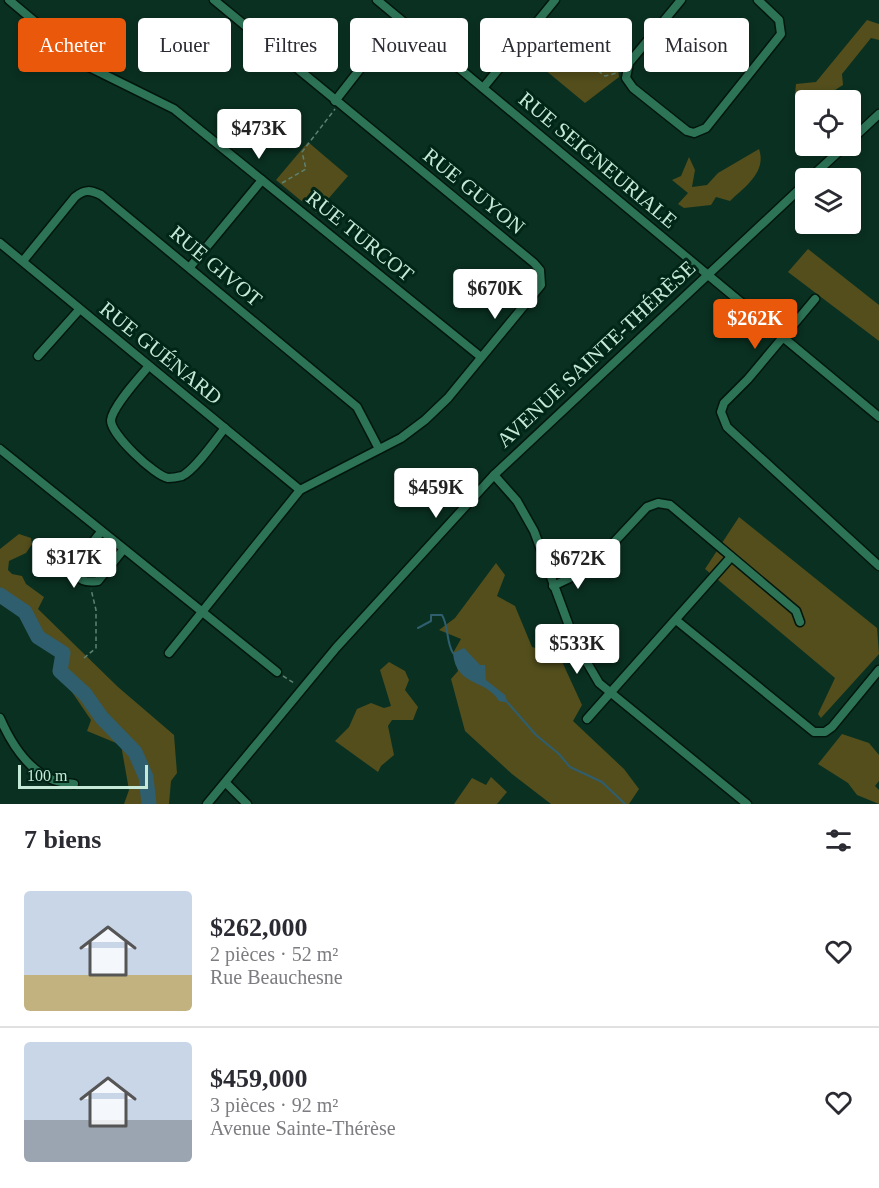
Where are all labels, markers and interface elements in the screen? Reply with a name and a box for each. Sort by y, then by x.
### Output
chip: Acheter [18,18,126,72]
chip: Louer [138,18,231,72]
chip: Filtres [243,18,338,72]
chip: Nouveau [350,18,468,72]
chip: Appartement [480,18,632,72]
chip: Maison [644,18,749,72]
street label: RUE SEIGNEURIALE [514,87,682,233]
map controls [795,90,861,234]
button: locate [795,90,861,156]
pin: $473K [217,109,301,160]
text: $473K [231,117,287,139]
street label: RUE GUYON [419,143,529,239]
button: layers [795,168,861,234]
street label: RUE TURCOT [302,185,419,287]
street label: RUE GIVOT [165,221,267,311]
street label: AVENUE SAINTE-THÉRÈSE [492,256,700,452]
pin: $670K [453,269,537,320]
text: $670K [467,277,523,299]
street label: RUE GUÉNARD [95,296,227,410]
pin: $262K [713,299,797,350]
text: $262K [727,307,783,329]
pin: $459K [394,468,478,519]
text: $459K [408,476,464,498]
pin: $317K [32,538,116,589]
pin: $672K [536,539,620,590]
text: $317K [46,546,102,568]
text: $672K [550,547,606,569]
pin: $533K [535,624,619,675]
text: $533K [549,632,605,654]
scale bar [18,762,148,790]
text: 100 m [27,767,67,784]
icon: filters [822,824,855,857]
text: 7 biens [24,825,101,854]
text: $262,000 [210,913,308,942]
icon: home [72,915,144,987]
icon: heart [822,935,855,968]
text: 2 pièces · 52 m² [210,943,338,965]
text: Rue Beauchesne [210,966,343,988]
text: $459,000 [210,1064,308,1093]
icon: home [72,1066,144,1138]
icon: heart [822,1086,855,1119]
text: 3 pièces · 92 m² [210,1094,338,1116]
text: Avenue Sainte-Thérèse [210,1117,396,1139]

